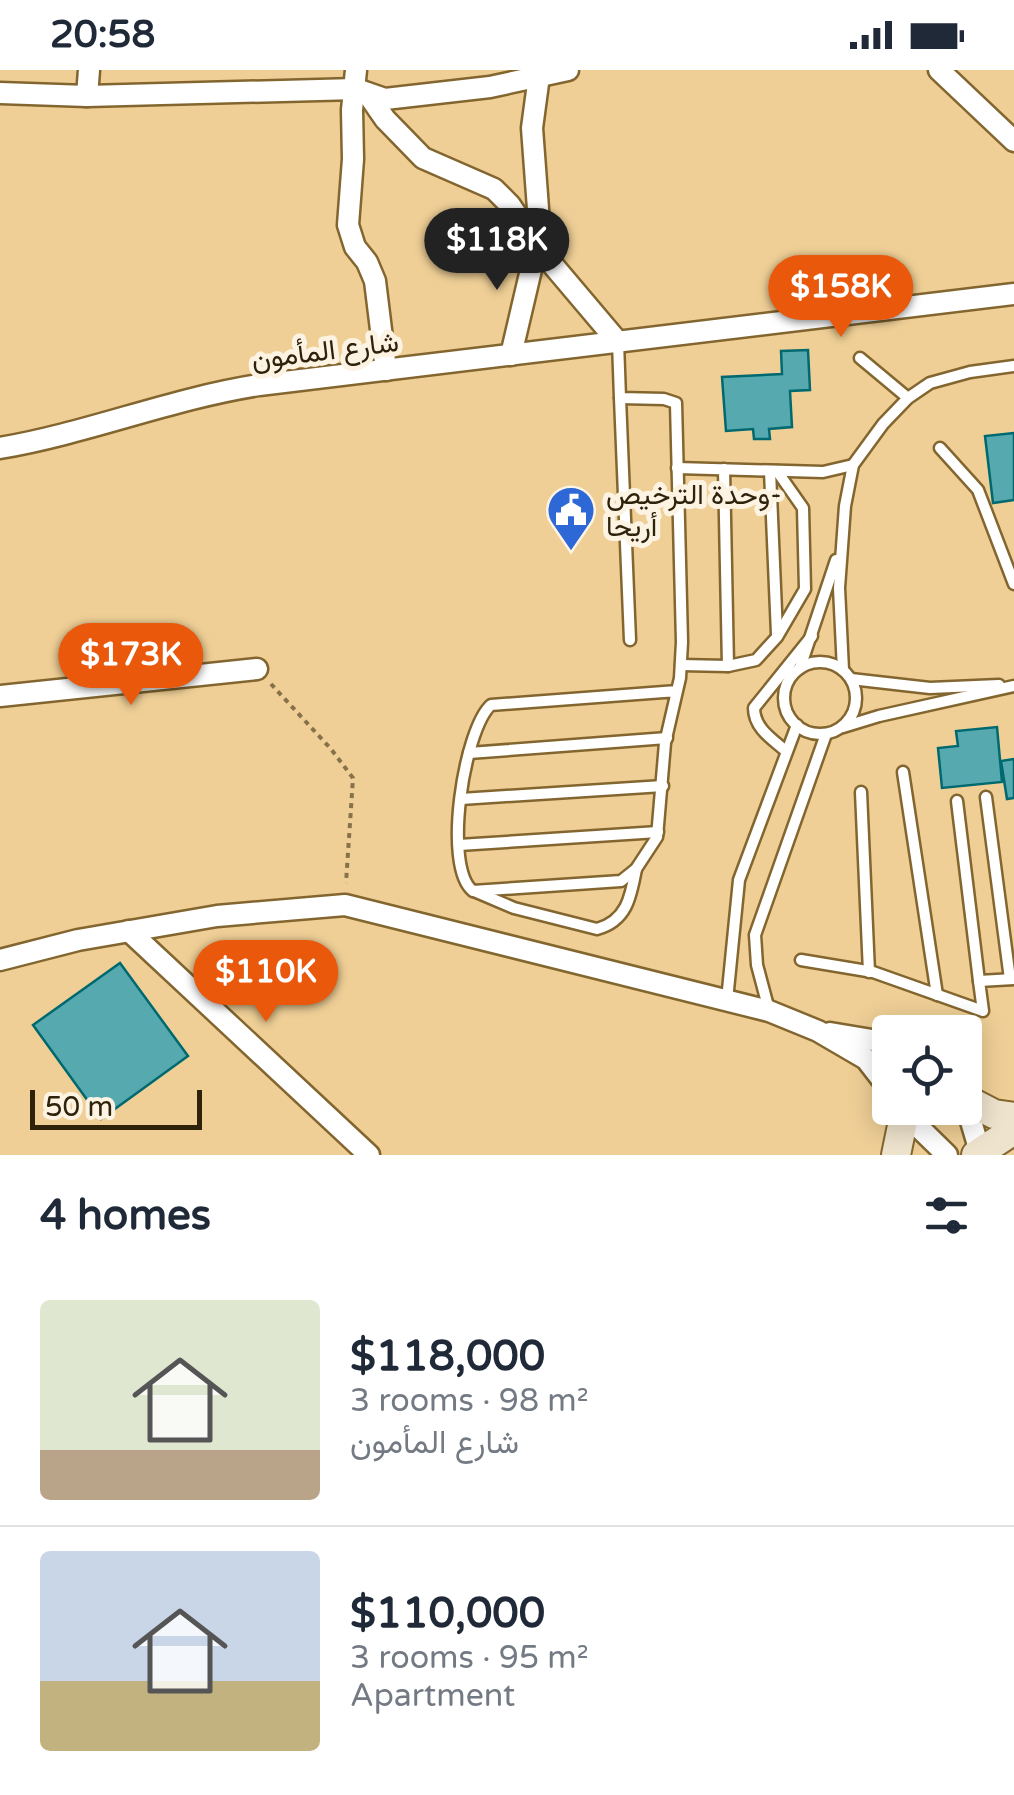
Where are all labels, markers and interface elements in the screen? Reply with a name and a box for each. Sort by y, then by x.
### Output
text: 20:58 [50,12,155,58]
pin: $118K [427,208,567,293]
text: $118K [446,221,548,259]
pin: $158K [771,255,911,340]
text: $158K [790,268,892,306]
street label: شارع المأمون [250,325,401,378]
place label: وحدة الترخيص- أريحا [606,478,782,544]
public building icon: وحدة الترخيص- أريحا [545,484,597,552]
pin: $173K [61,623,201,708]
text: $173K [80,636,182,674]
pin: $110K [196,940,336,1025]
text: $110K [215,953,317,991]
map controls [872,1015,982,1125]
button: locate [872,1015,982,1125]
scale bar [30,1085,202,1130]
text: 50 m [45,1090,113,1124]
icon: filters [919,1188,974,1243]
text: 4 homes [40,1190,211,1241]
text: $118,000 [350,1331,545,1382]
icon: home [120,1340,240,1460]
text: 3 rooms · 98 m² [350,1382,589,1420]
text: شارع المأمون [350,1424,519,1462]
text: $110,000 [350,1588,545,1639]
icon: home [120,1591,240,1711]
text: 3 rooms · 95 m² [350,1639,589,1677]
text: Apartment [350,1677,515,1715]

